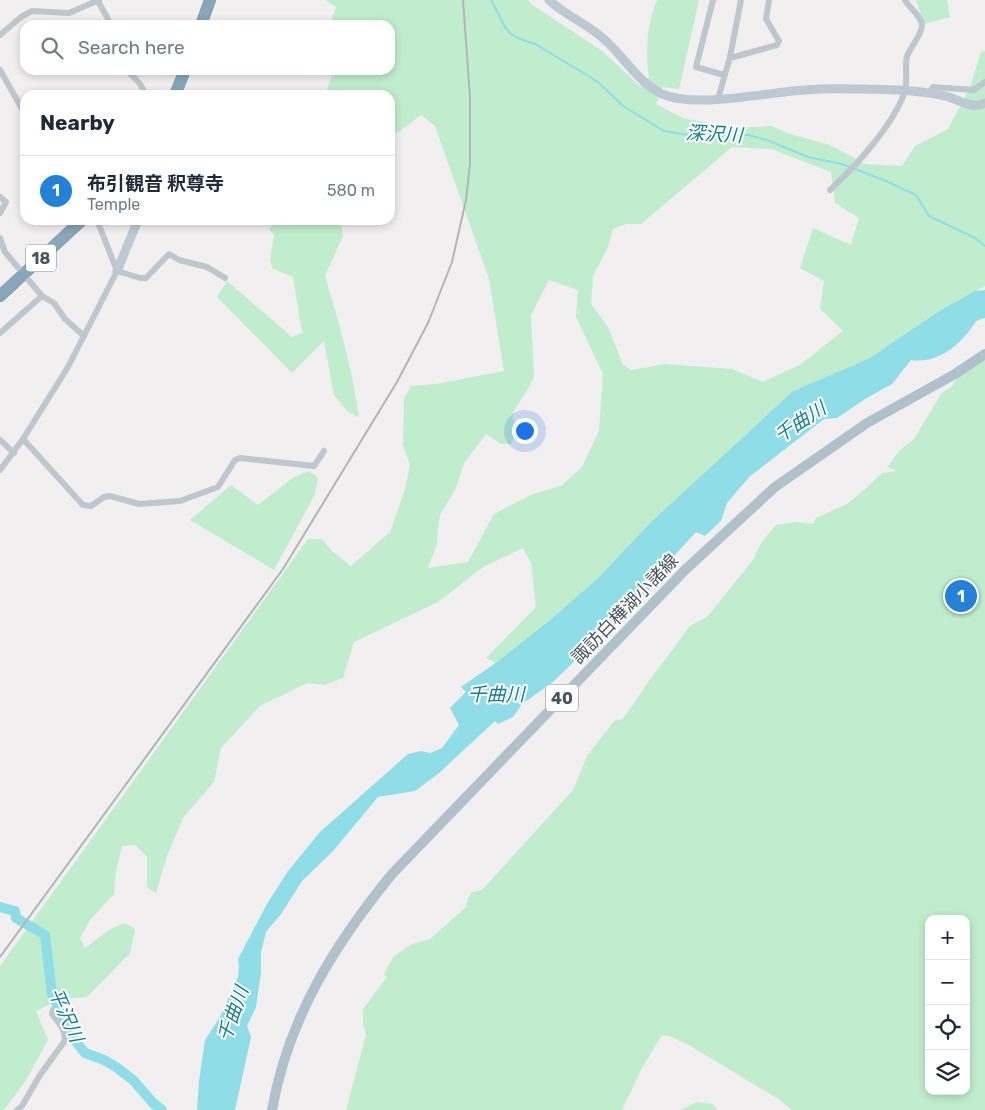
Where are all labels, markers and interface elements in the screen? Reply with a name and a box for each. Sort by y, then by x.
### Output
search box [20,20,395,75]
icon: search [38,34,66,62]
text: Search here [78,36,185,59]
text: Nearby [40,110,115,135]
water label: 深沢川 [685,121,745,147]
text: 布引観音 釈尊寺 [87,172,224,195]
text: 1 [52,181,60,200]
text: 580 m [327,181,375,200]
text: Temple [87,195,140,214]
road number: 18 [26,244,56,272]
water label: 千曲川 [770,396,832,447]
your location [512,418,538,444]
street label: 諏訪白樺湖小諸線 [567,550,683,668]
pin: 1 [945,577,977,615]
water label: 千曲川 [467,683,526,706]
road number: 40 [546,684,578,711]
map controls [925,915,970,1095]
button: + [925,915,970,960]
button: − [925,960,970,1005]
water label: 千曲川 [213,981,254,1045]
water label: 平沢川 [44,984,89,1048]
button: locate [925,1005,970,1050]
button: layers [925,1050,970,1095]

